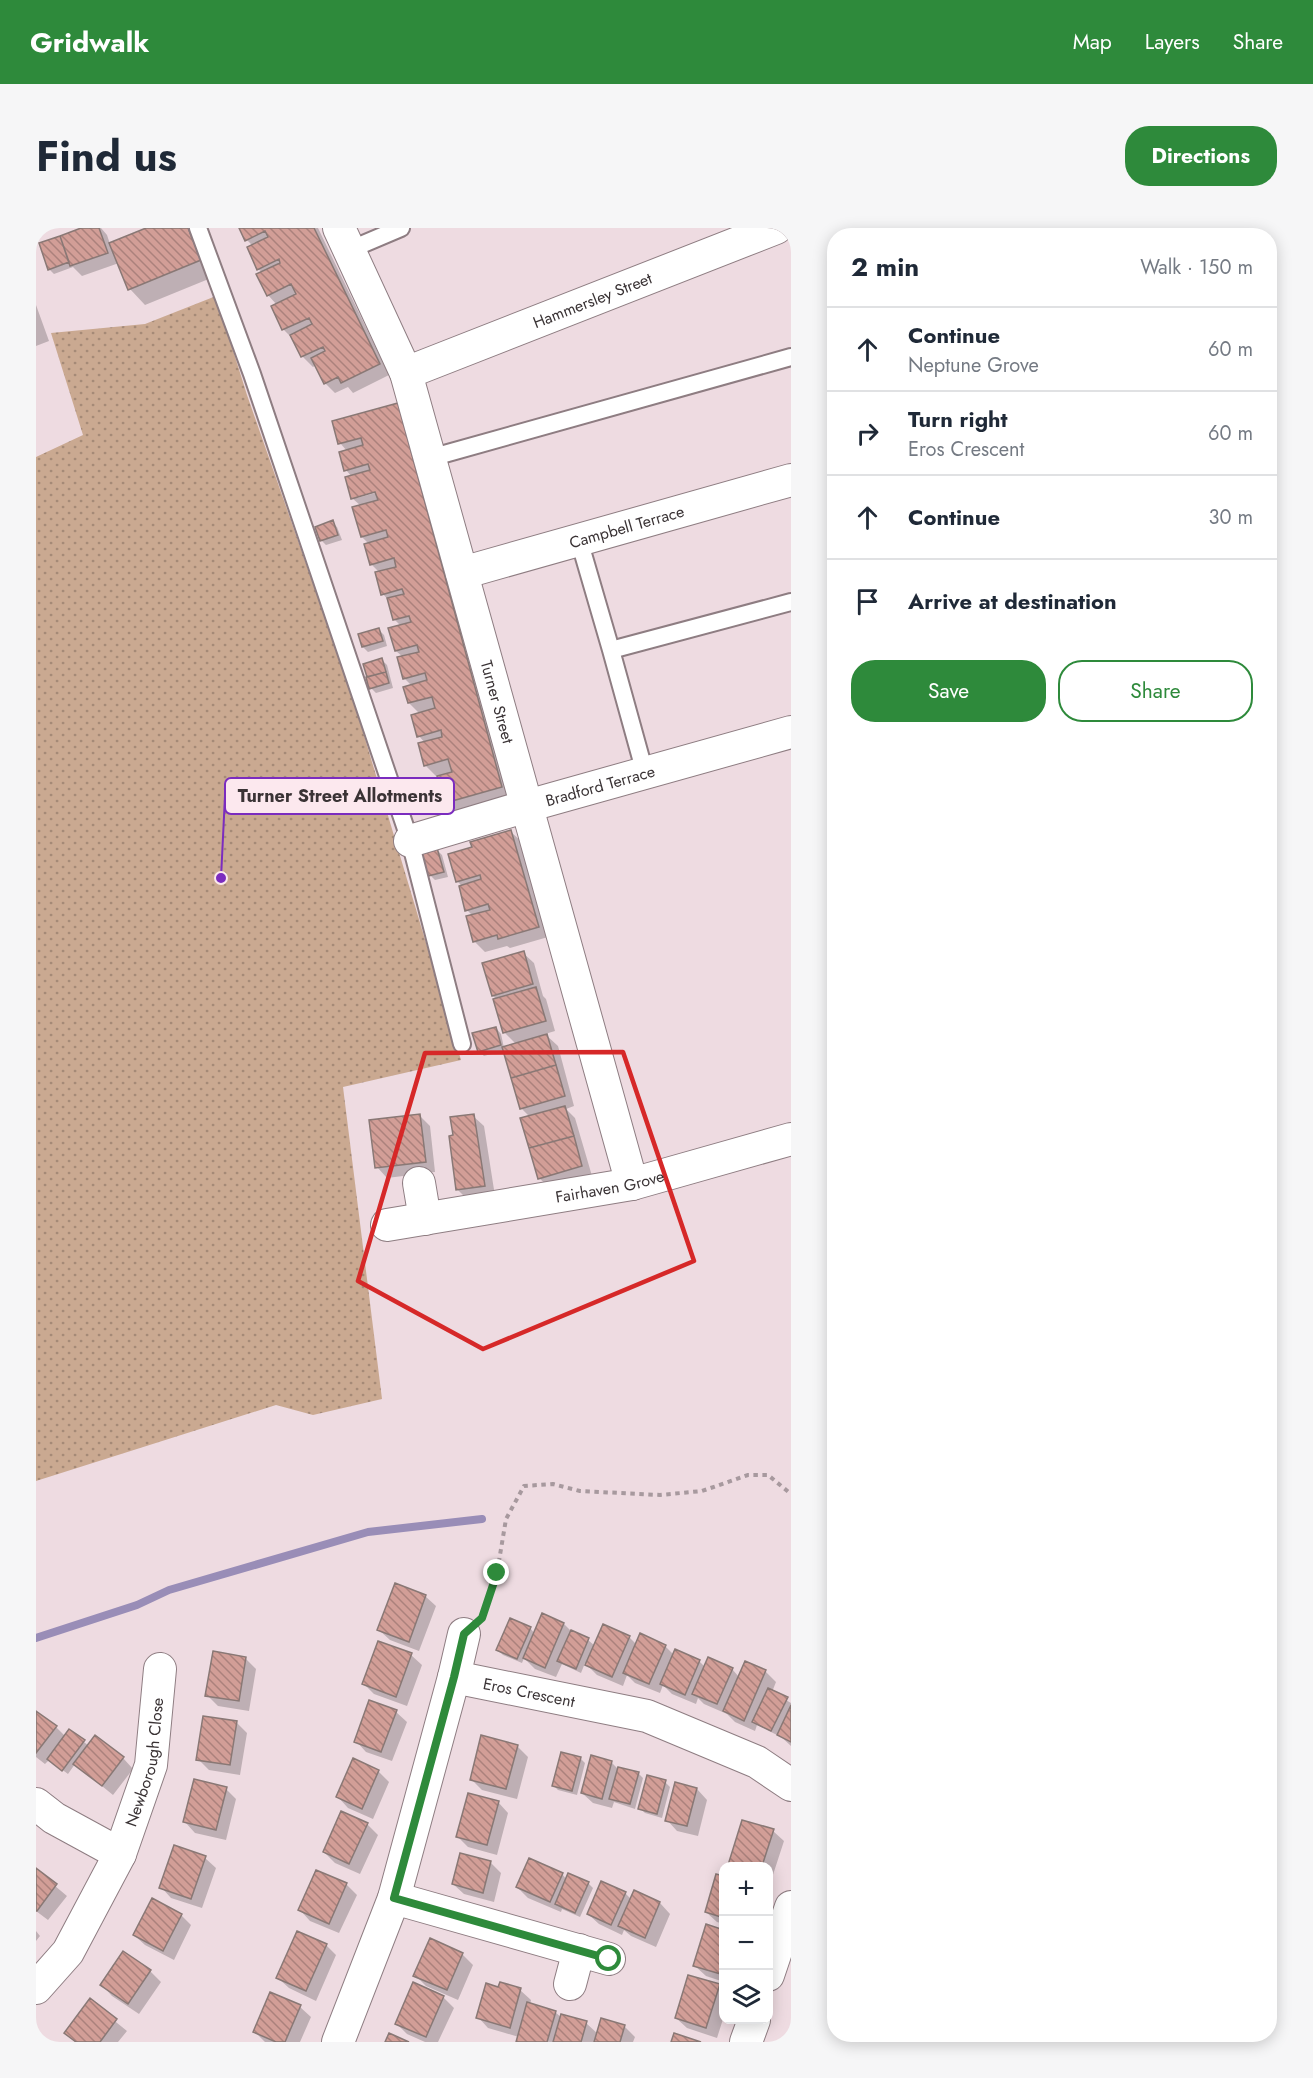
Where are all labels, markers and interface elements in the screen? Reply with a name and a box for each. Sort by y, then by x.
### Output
text: Gridwalk [30,22,149,63]
text: Map [1073,27,1112,57]
text: Layers [1145,27,1200,57]
text: Share [1233,27,1283,57]
text: Find us [36,126,177,187]
button: Directions [1125,126,1277,186]
text: 2 min [851,248,919,286]
text: Walk · 150 m [1140,253,1253,282]
street label: Hammersley Street [529,266,655,334]
text: Continue [908,319,1000,351]
icon: ahead [851,333,884,366]
text: 60 m [1208,335,1253,364]
text: Neptune Grove [908,351,1039,380]
text: Turn right [908,403,1008,435]
icon: right [851,417,884,450]
text: 60 m [1208,419,1253,448]
text: Eros Crescent [908,435,1024,464]
street label: Campbell Terrace [566,499,687,554]
icon: ahead [851,501,884,534]
text: Continue [908,501,1000,533]
text: 30 m [1208,503,1253,532]
icon: arrive [851,585,884,618]
text: Arrive at destination [908,585,1117,617]
street label: Turner Street [475,658,520,746]
button: Save [851,660,1046,722]
button: Share [1058,660,1253,722]
street label: Bradford Terrace [543,759,657,812]
callout: Turner Street Allotments [225,778,454,814]
text: Turner Street Allotments [238,783,442,809]
street label: Fairhaven Grove [554,1164,667,1208]
route end [483,1559,509,1585]
street label: Eros Crescent [481,1672,577,1713]
street label: Newborough Close [119,1697,169,1830]
map controls [719,1862,773,2024]
button: + [719,1862,773,1916]
button: − [719,1916,773,1970]
route start [595,1945,621,1971]
button: layers [719,1970,773,2024]

